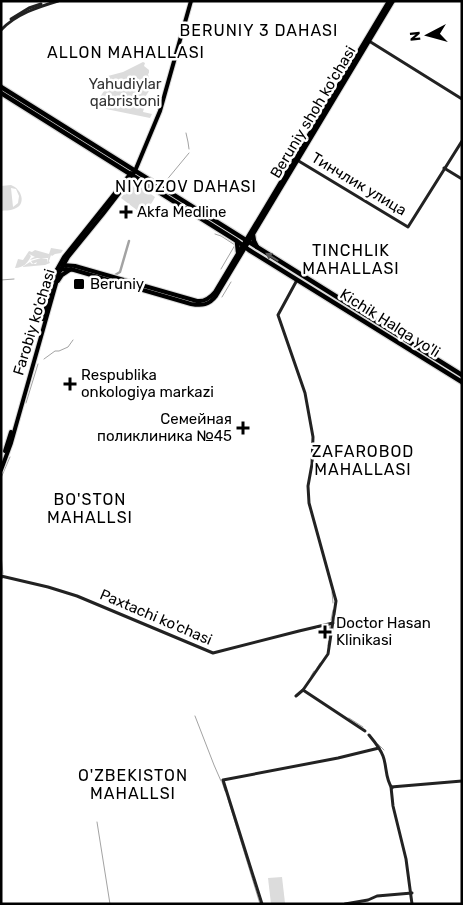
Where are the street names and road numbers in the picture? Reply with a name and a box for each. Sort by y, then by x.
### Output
street label: Beruniy shoh ko'chasi [266,43,360,181]
street label: Тинчлик улица [308,148,410,220]
street label: Farobiy ko'chasi [9,267,59,377]
street label: Kichik Halqa yo'li [337,285,443,361]
street label: Paxtachi ko'chasi [97,585,215,649]

